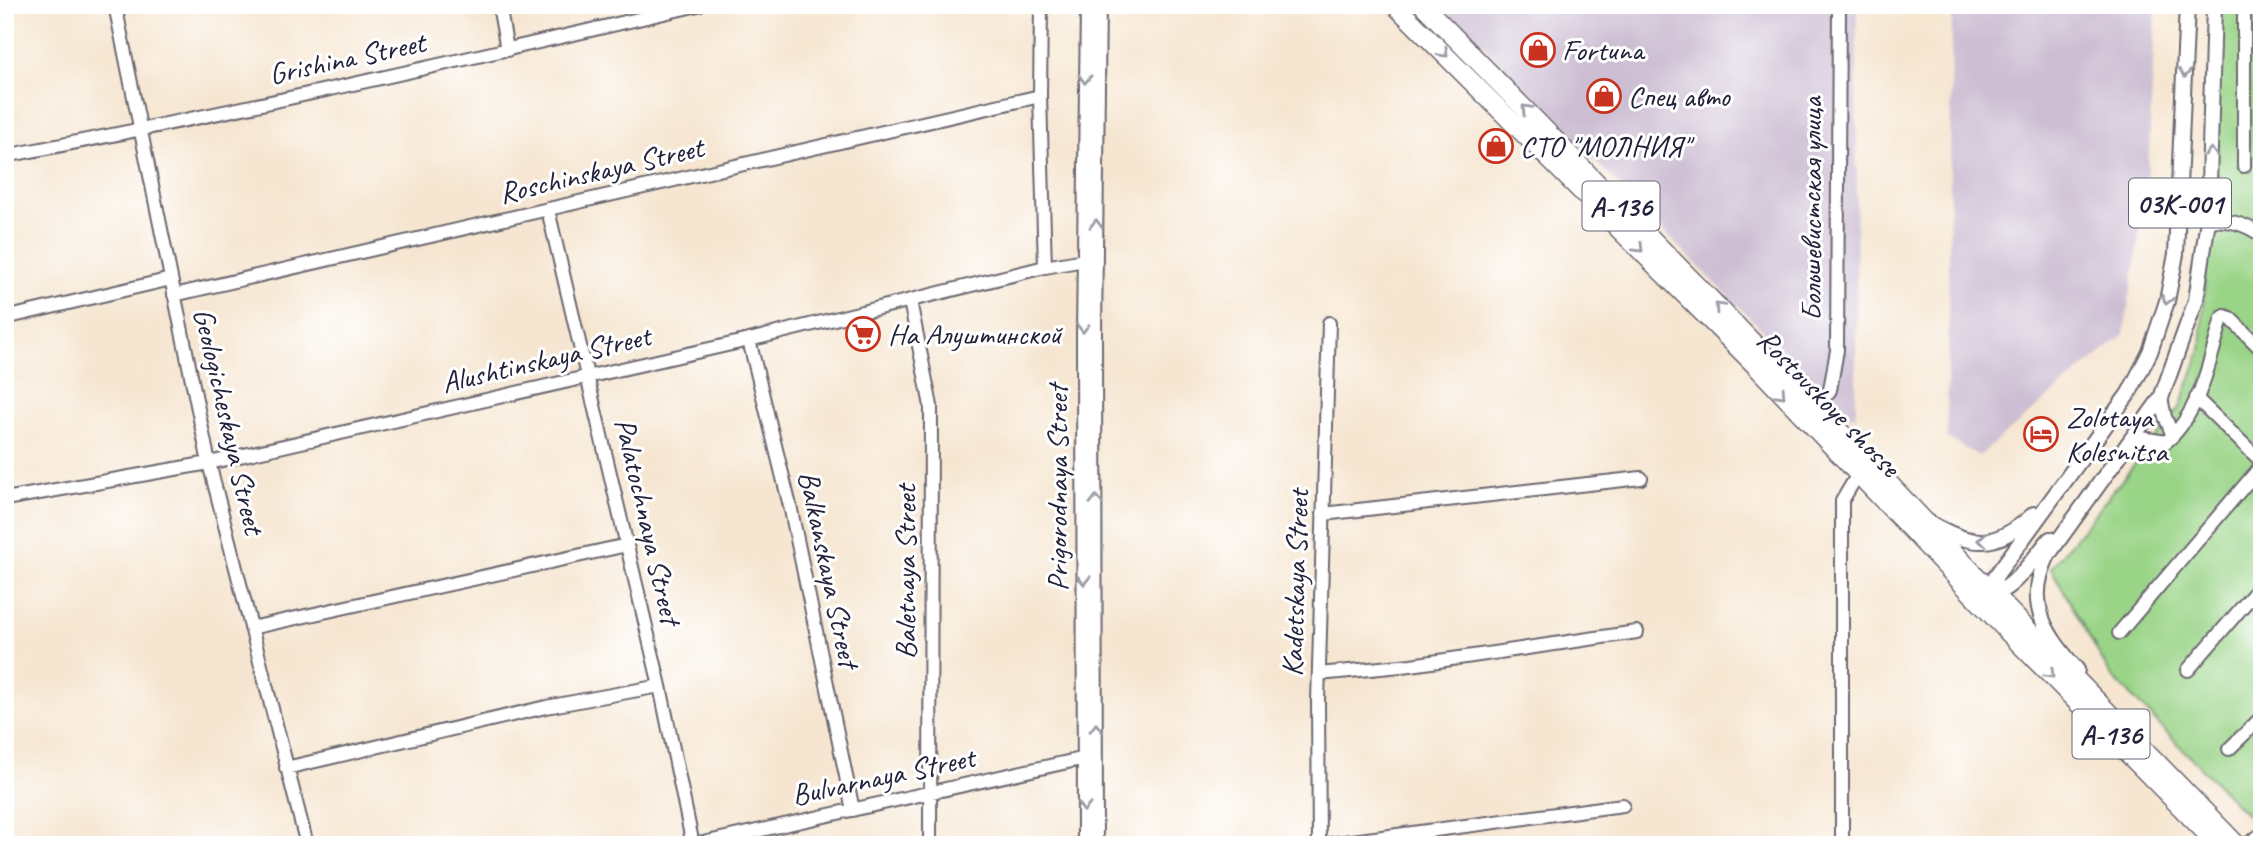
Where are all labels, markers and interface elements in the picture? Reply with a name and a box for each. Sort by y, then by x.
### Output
street label: Grishina Street [266,22,431,93]
shop icon: Fortuna [1519,31,1557,69]
place label: Fortuna [1562,31,1646,69]
one-way arrow [1436,44,1449,57]
one-way arrow [2177,68,2192,79]
one-way arrow [1078,74,1093,85]
shop icon: Спец авто [1585,77,1623,115]
place label: Спец авто [1628,77,1731,115]
street label: Большевистская улица [1792,95,1830,321]
one-way arrow [1521,104,1534,117]
street label: Roschinskaya Street [495,127,710,212]
shop icon: СТО "МОЛНИЯ" [1477,127,1515,165]
place label: СТО "МОЛНИЯ" [1520,127,1695,165]
one-way arrow [2203,146,2218,157]
road number: 03К-001 [2129,178,2231,228]
road number: А-136 [1582,182,1660,230]
one-way arrow [1088,218,1104,228]
one-way arrow [1631,240,1644,253]
one-way arrow [2161,294,2175,306]
one-way arrow [1714,302,1727,315]
street label: Geologicheskaya Street [185,305,274,540]
supermarket icon: На Алуштинской [844,315,882,353]
place label: На Алуштинской [888,315,1063,353]
street label: Alushtinskaya Street [438,316,657,401]
street label: Rostovskoye shosse [1749,321,1910,486]
one-way arrow [1075,323,1091,334]
street label: Prigorodnaya Street [1038,381,1076,591]
one-way arrow [1773,385,1786,398]
place label: Zolotaya Kolesnitsa [2066,398,2169,470]
street label: Palatochnaya Street [606,414,691,632]
hotel icon: Zolotaya Kolesnitsa [2022,415,2060,453]
street label: Balkanskaya Street [790,467,869,675]
street label: Baletnaya Street [886,482,924,659]
street label: Kadetskaya Street [1273,486,1317,677]
one-way arrow [1088,494,1104,505]
one-way arrow [1976,532,1987,547]
one-way arrow [1076,575,1092,586]
one-way arrow [2042,665,2055,678]
road number: А-136 [2072,710,2150,758]
one-way arrow [1088,722,1104,732]
street label: Bulvarnaya Street [788,737,981,814]
one-way arrow [1076,803,1092,813]

